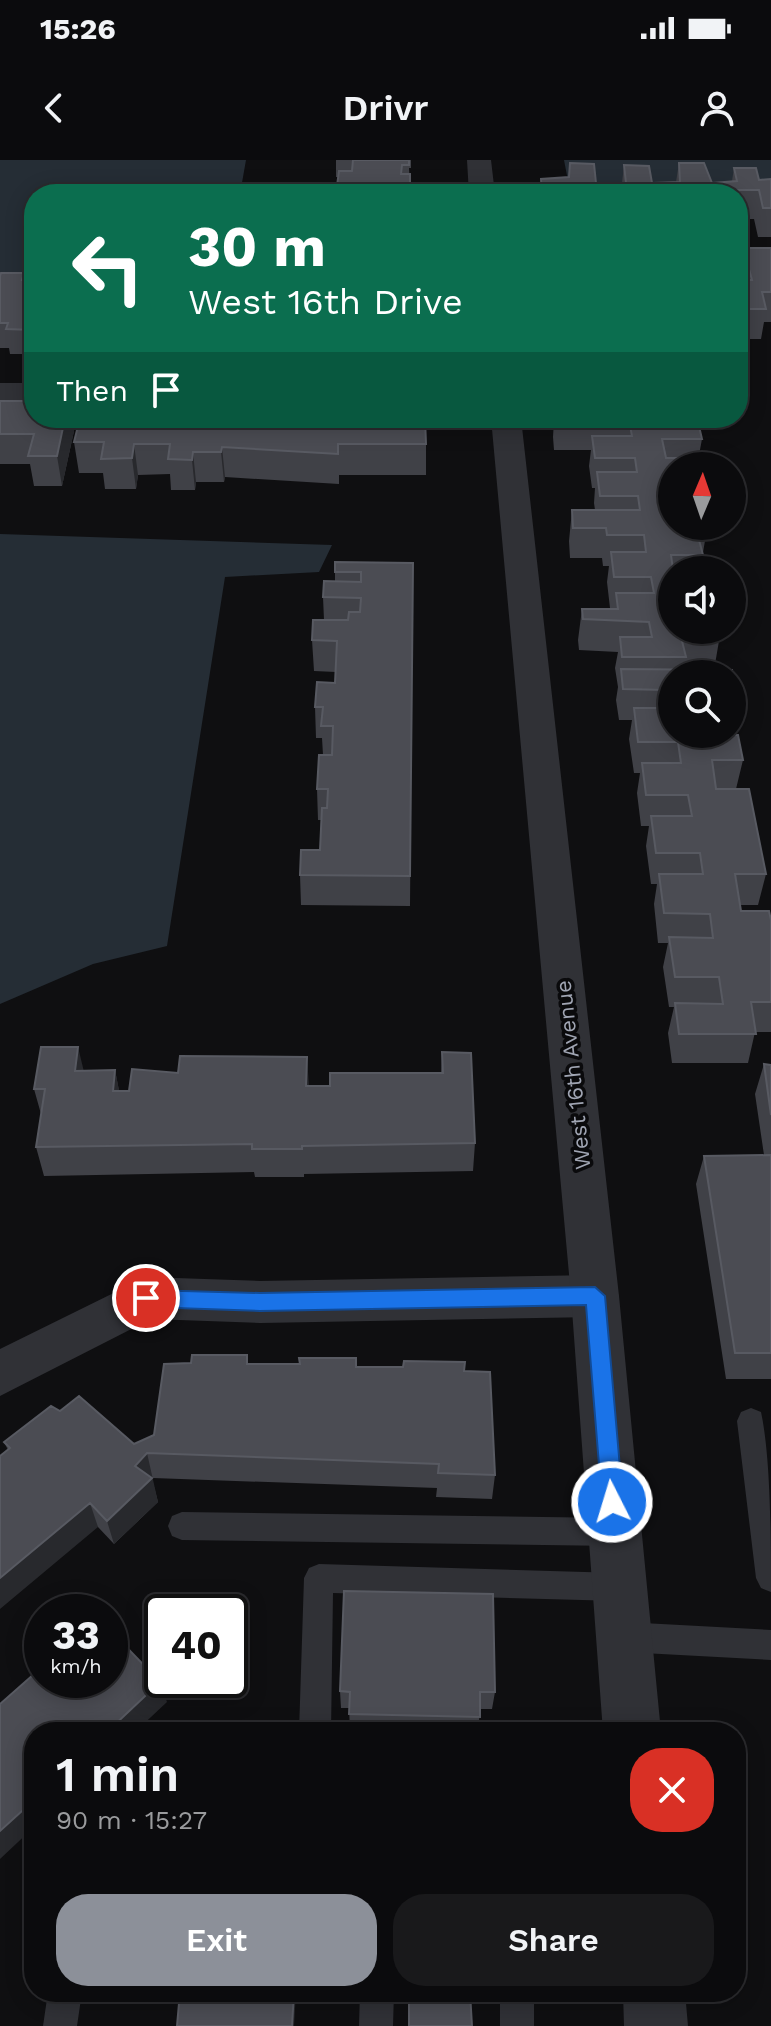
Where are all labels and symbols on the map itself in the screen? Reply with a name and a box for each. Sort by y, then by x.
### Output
north arrow [658,452,746,540]
street label: West 16th Avenue [551,979,595,1171]
pin [112,1264,180,1332]
position arrow [570,1460,654,1544]
speed limit sign: 40 [144,1594,248,1698]

